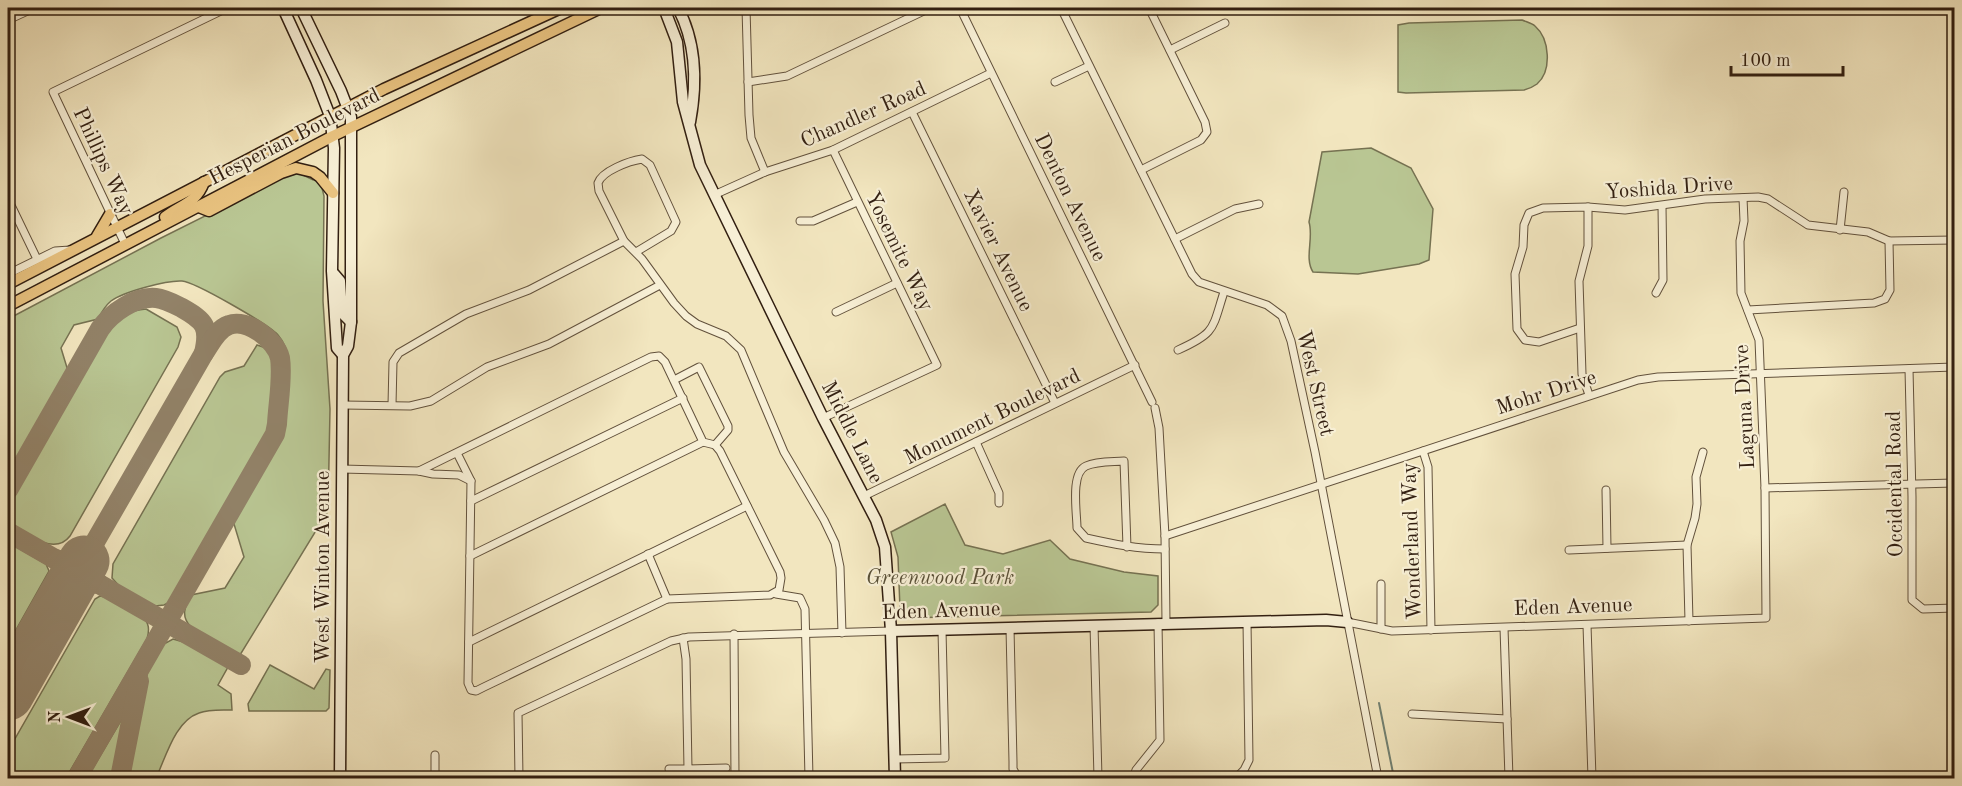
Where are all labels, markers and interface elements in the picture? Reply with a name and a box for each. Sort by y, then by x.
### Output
scale bar [1731,39,1844,77]
text: 100 m [1740,52,1791,70]
street label: Chandler Road [798,78,929,152]
street label: Hesperian Boulevard [205,85,384,190]
street label: Phillips Way [69,105,137,219]
street label: Denton Avenue [1030,131,1110,265]
street label: Yoshida Drive [1604,174,1734,203]
street label: Xavier Avenue [959,186,1036,315]
street label: Yosemite Way [861,189,937,315]
street label: West Street [1292,328,1337,438]
street label: Laguna Drive [1732,344,1759,470]
street label: Monument Boulevard [901,366,1084,469]
street label: Mohr Drive [1494,367,1599,420]
street label: Middle Lane [817,378,886,487]
street label: Occidental Road [1884,410,1907,558]
street label: Wonderland Way [1399,462,1426,620]
street label: West Winton Avenue [313,471,334,663]
park label: Greenwood Park [866,568,1014,589]
street label: Eden Avenue [1513,595,1633,620]
street label: Eden Avenue [881,599,1001,624]
north arrow [39,687,99,747]
text: N [48,710,64,723]

